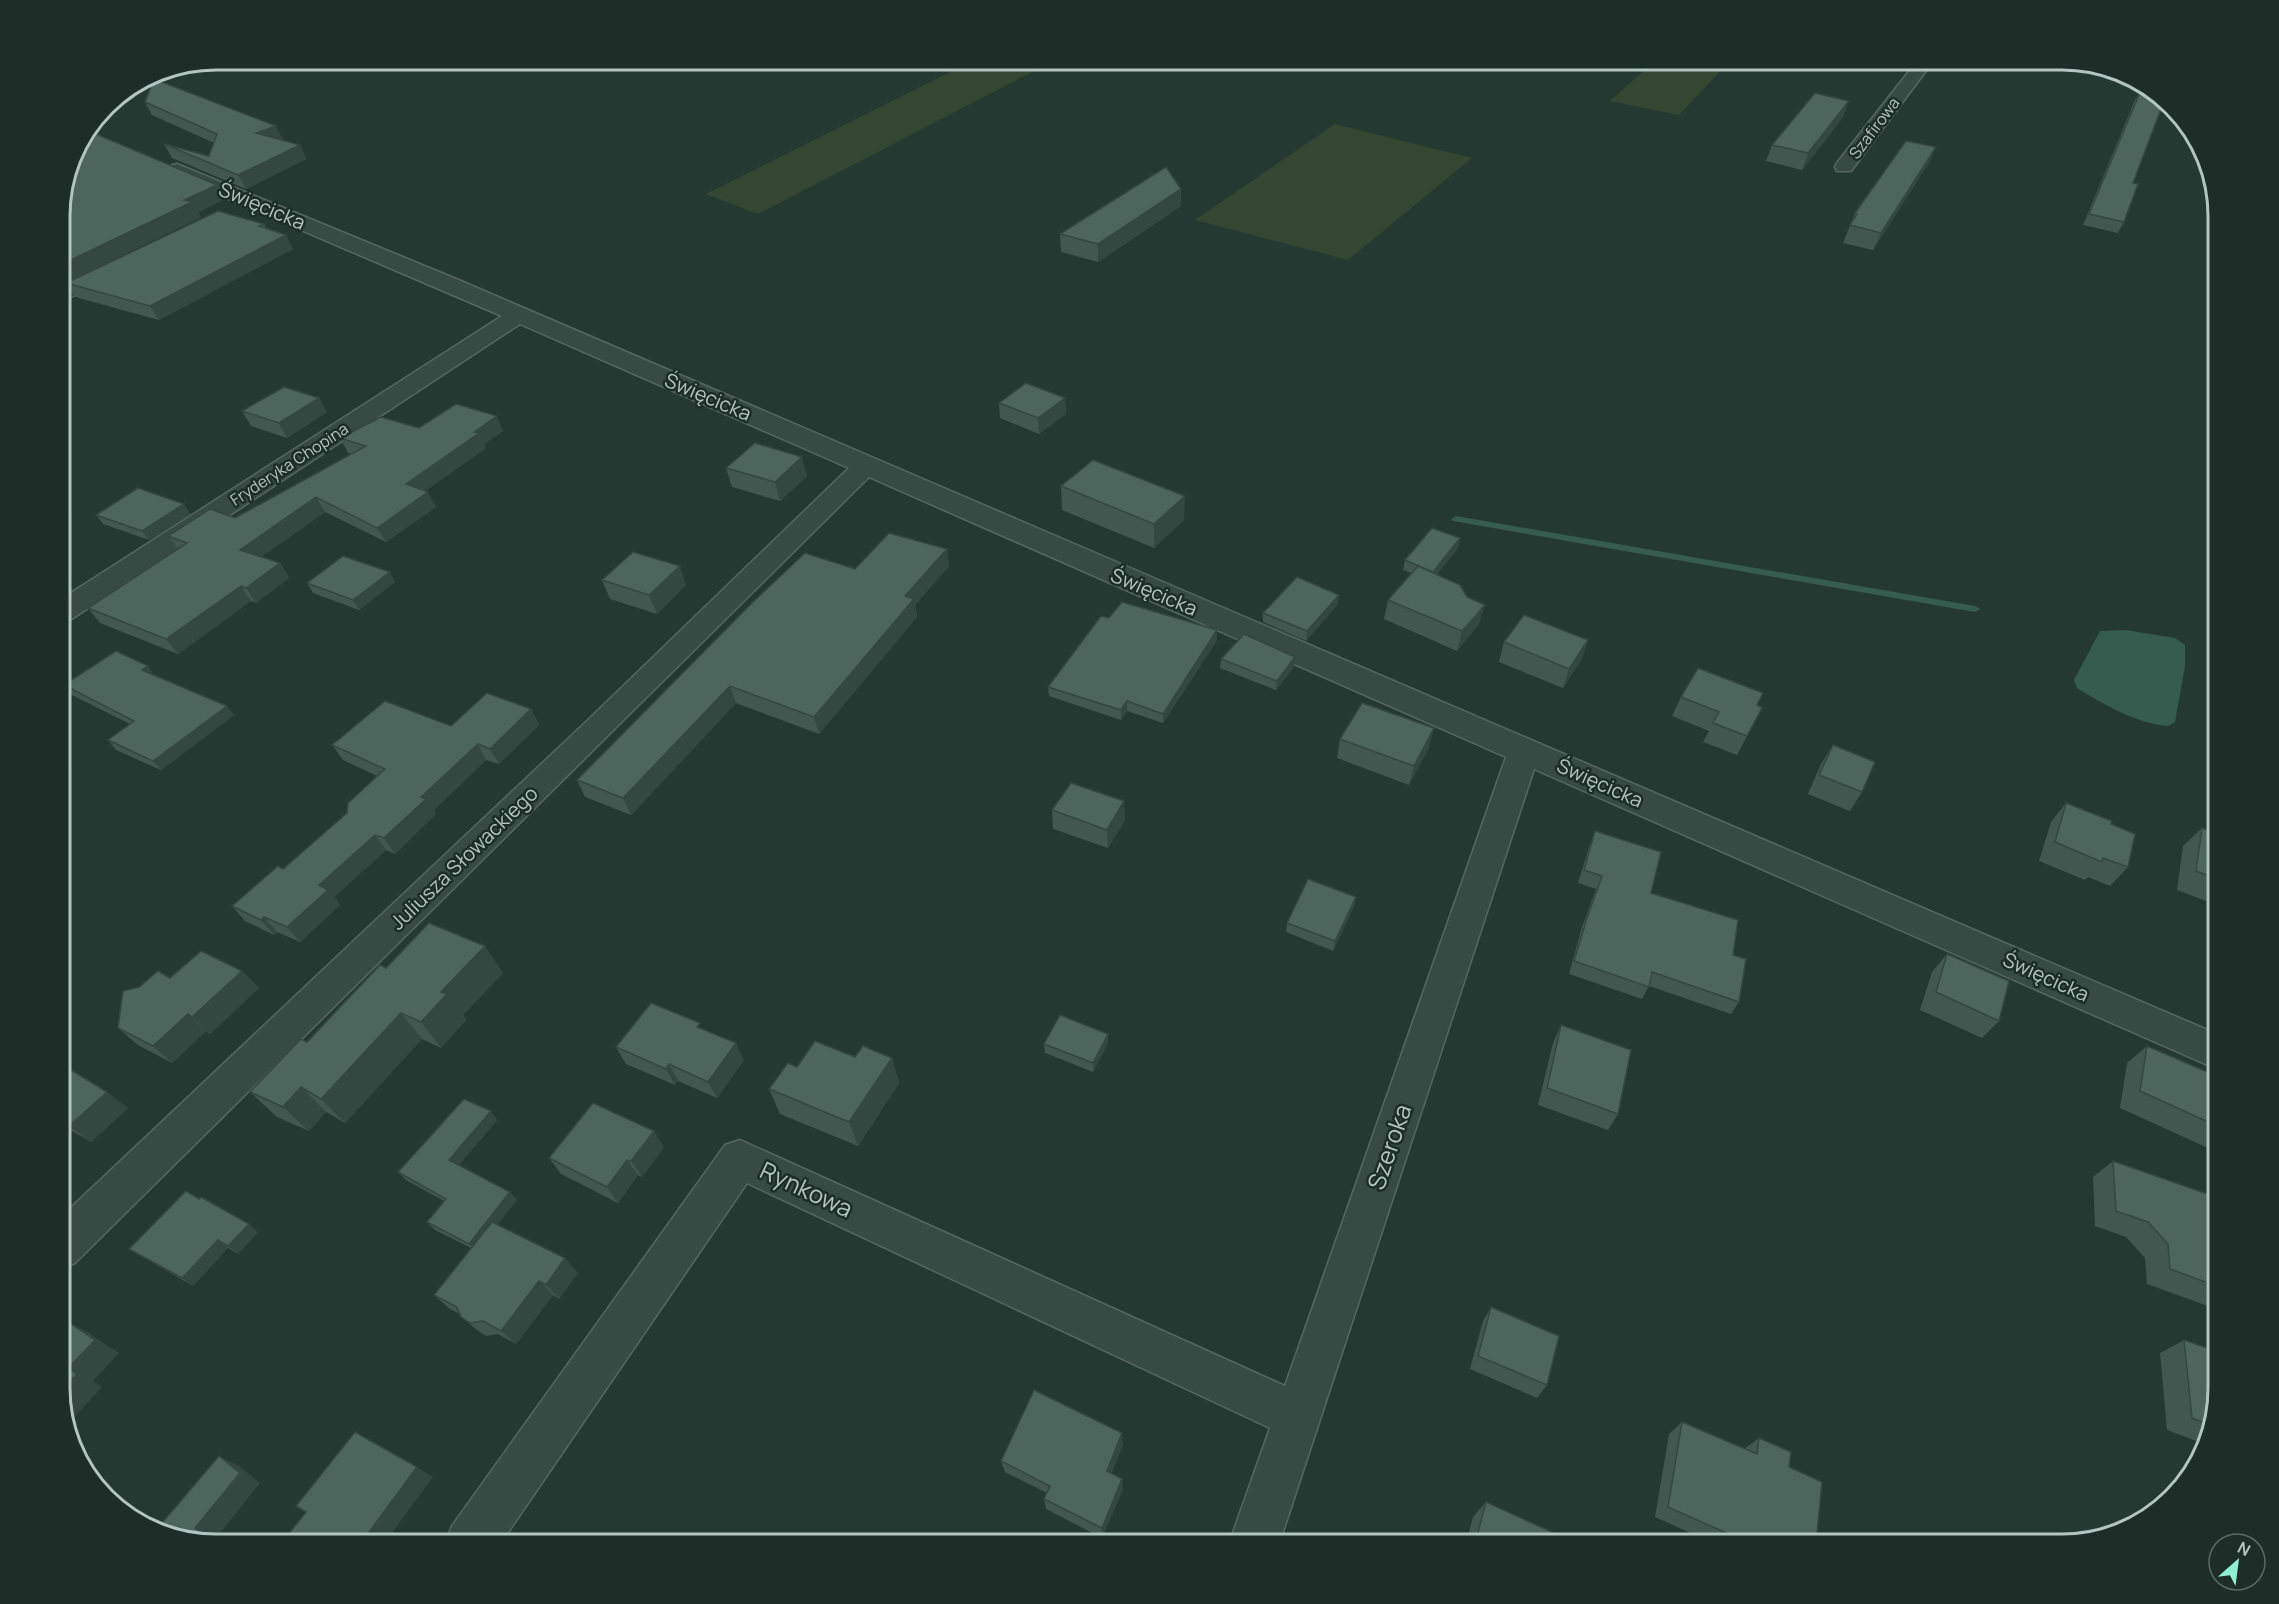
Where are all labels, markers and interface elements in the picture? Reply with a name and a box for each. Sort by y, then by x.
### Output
street label: Szafirowa [1844,93,1904,163]
street label: Święcicka [215,175,310,236]
street label: Święcicka [661,366,756,427]
street label: Fryderyka Chopina [226,418,352,510]
street label: Święcicka [1107,561,1202,622]
street label: Święcicka [1553,752,1648,814]
street label: Juliusza Słowackiego [384,780,544,935]
street label: Święcicka [1999,946,2094,1008]
street label: Szeroka [1359,1099,1419,1194]
street label: Rynkowa [755,1153,858,1224]
north arrow [2207,1532,2267,1592]
text: N [2234,1536,2254,1561]

